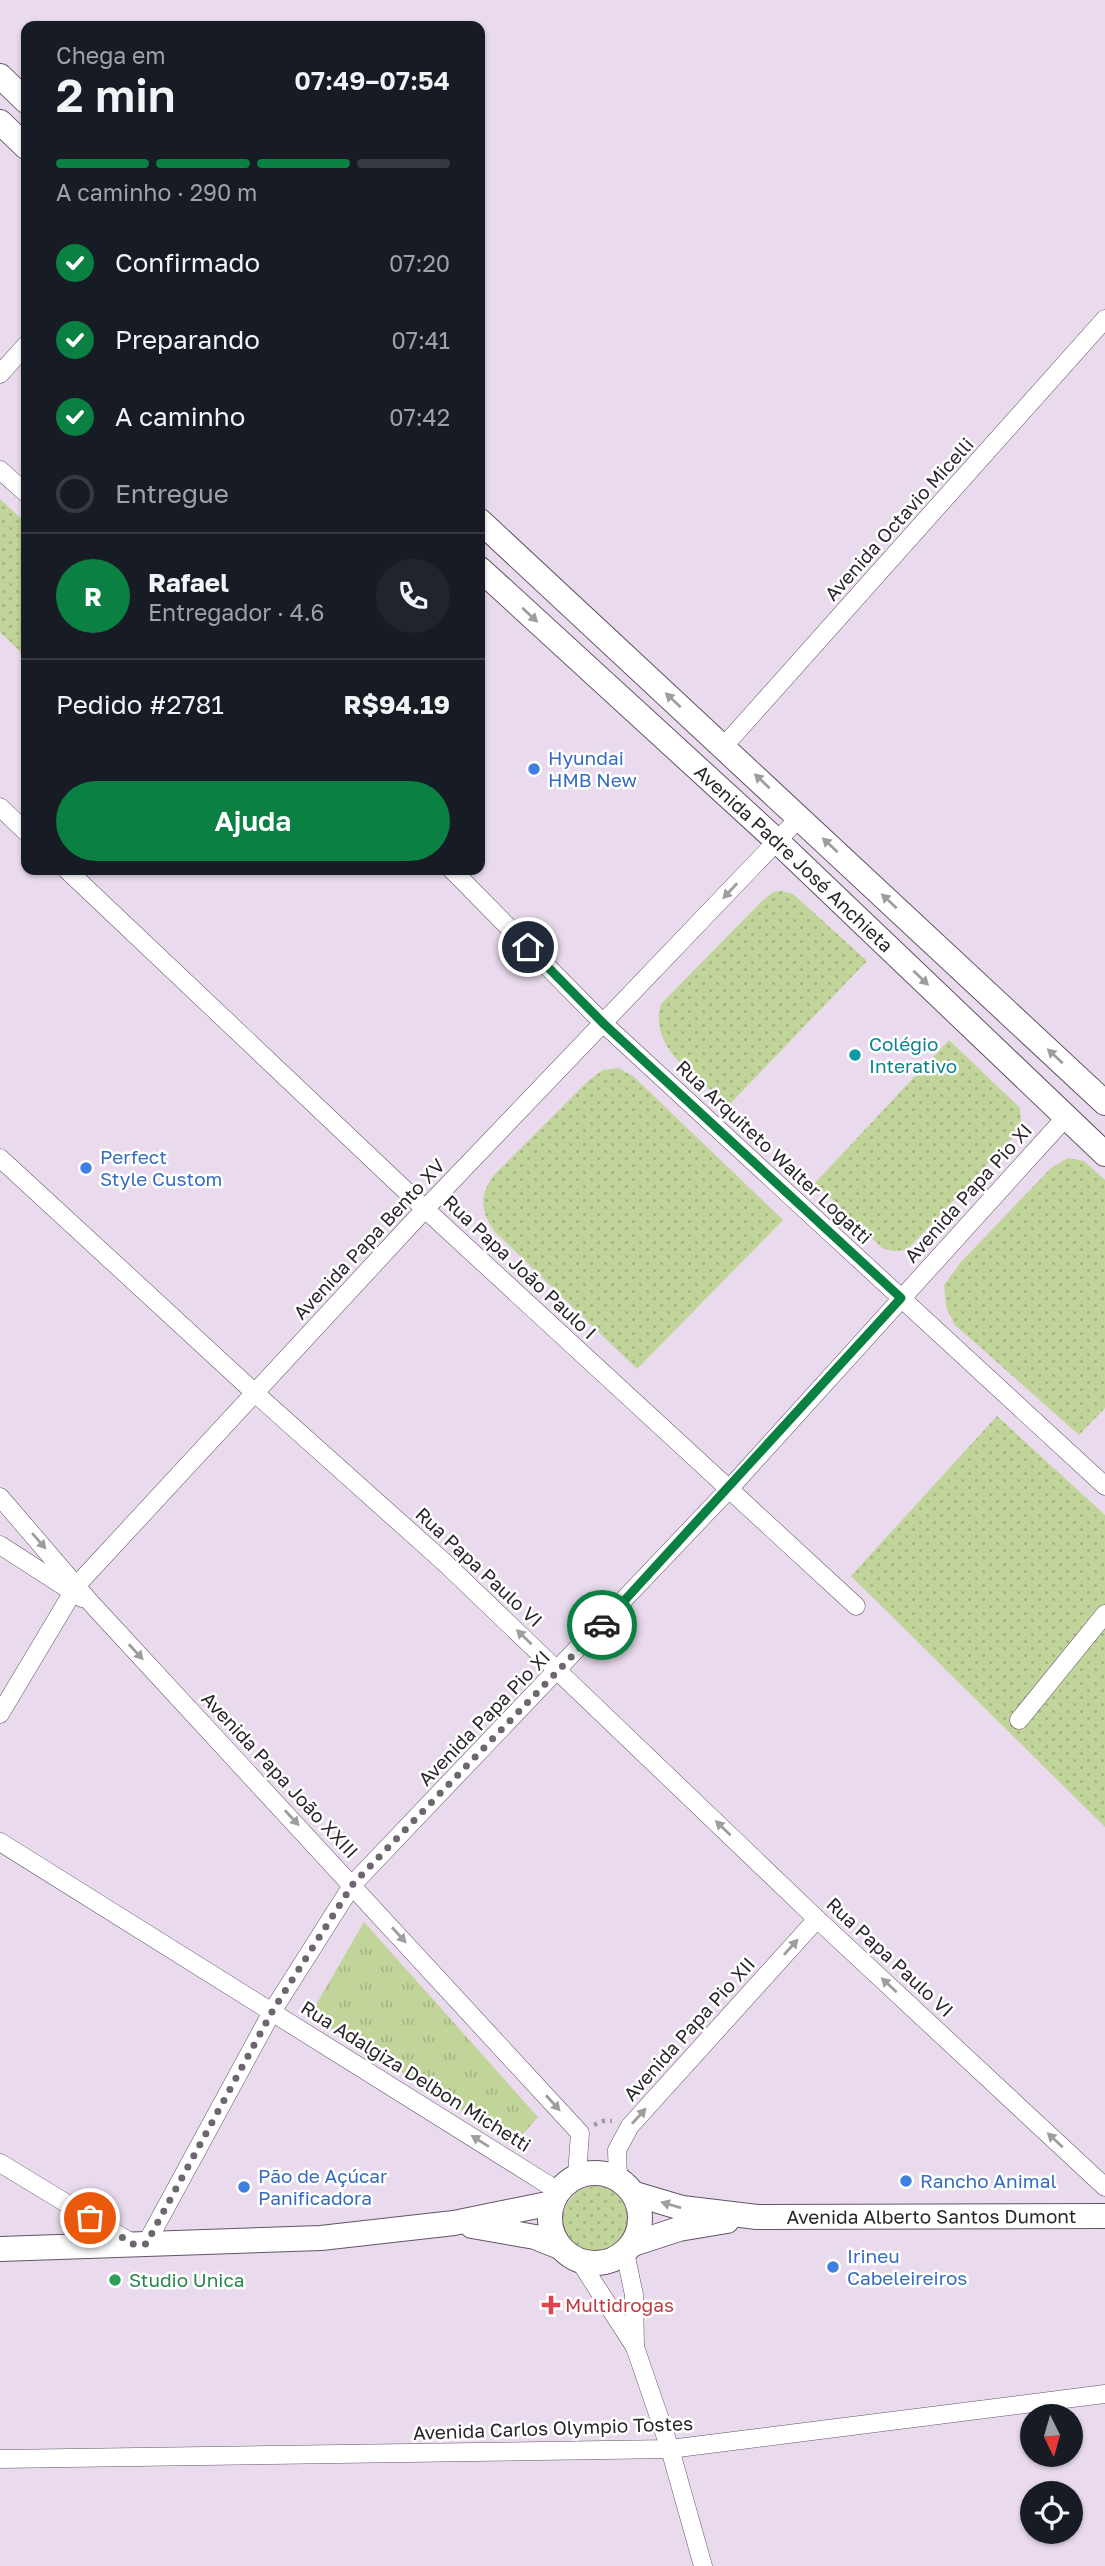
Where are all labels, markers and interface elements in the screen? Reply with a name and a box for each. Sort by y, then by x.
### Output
text: Chega em [56,41,166,69]
text: 07:49–07:54 [294,65,450,96]
text: 2 min [56,67,176,122]
text: A caminho · 290 m [56,178,257,206]
icon: check [56,244,94,282]
text: Confirmado [115,247,260,278]
text: 07:20 [389,249,450,277]
icon: check [56,321,94,359]
text: Preparando [115,324,260,355]
text: 07:41 [391,326,450,354]
icon: check [56,398,94,436]
text: A caminho [115,401,245,432]
text: 07:42 [389,403,450,431]
street label: Avenida Octavio Micelli [819,433,978,605]
text: Entregue [115,478,229,509]
button: phone [376,559,450,633]
text: Rafael [148,567,229,598]
text: R [84,581,102,612]
text: Entregador · 4.6 [148,598,325,626]
one-way arrow [521,606,538,622]
text: Pedido #2781 [56,689,224,720]
text: R$94.19 [344,689,450,720]
one-way arrow [665,692,682,708]
place label: Hyundai HMB New [548,746,637,791]
street label: Avenida Padre José Anchieta [690,760,898,957]
marker: Hyundai HMB New [526,761,542,777]
one-way arrow [754,774,771,790]
button: Ajuda [56,781,450,861]
one-way arrow [822,838,839,854]
one-way arrow [721,882,738,899]
one-way arrow [881,893,898,909]
pin [498,917,558,977]
icon: home [509,928,547,966]
one-way arrow [912,970,929,987]
place label: Colégio Interativo [869,1032,957,1077]
marker: Colégio Interativo [847,1047,863,1063]
one-way arrow [1047,1049,1064,1065]
street label: Rua Arquiteto Walter Logatti [672,1055,877,1248]
street label: Avenida Papa Pio XI [899,1118,1036,1267]
place label: Perfect Style Custom [100,1145,222,1190]
street label: Avenida Papa Bento XV [288,1153,449,1324]
marker: Perfect Style Custom [78,1160,94,1176]
street label: Rua Papa João Paulo I [439,1190,602,1344]
street label: Rua Papa Paulo VI [411,1502,547,1631]
one-way arrow [31,1532,47,1550]
courier [567,1590,637,1660]
icon: car [583,1606,621,1644]
one-way arrow [515,1629,533,1645]
one-way arrow [128,1643,144,1660]
street label: Avenida Papa Pio XI [413,1645,554,1790]
street label: Avenida Papa João XXIII [197,1687,363,1863]
one-way arrow [283,1809,299,1826]
one-way arrow [715,1820,732,1837]
street label: Rua Papa Paulo VI [822,1892,958,2021]
one-way arrow [391,1926,406,1943]
one-way arrow [782,1939,798,1956]
street label: Avenida Papa Pio XII [618,1952,759,2105]
one-way arrow [880,1977,897,1993]
street label: Rua Adalgiza Delbon Michetti [297,1995,536,2156]
one-way arrow [544,2094,560,2111]
one-way arrow [630,2108,646,2125]
one-way arrow [1046,2132,1064,2148]
one-way arrow [470,2135,490,2148]
place label: Pão de Açúcar Panificadora [258,2164,388,2209]
place label: Rancho Animal [920,2169,1056,2192]
marker: Rancho Animal [898,2173,914,2189]
marker: Pão de Açúcar Panificadora [236,2179,252,2195]
pin [60,2188,120,2248]
icon: bag [71,2199,109,2237]
one-way arrow [660,2199,681,2209]
street label: Avenida Alberto Santos Dumont [786,2204,1076,2228]
place label: Irineu Cabeleireiros [847,2244,967,2289]
marker: Irineu Cabeleireiros [825,2259,841,2275]
place label: Studio Unica [129,2268,245,2291]
marker: Studio Unica [107,2272,123,2288]
place label: Multidrogas [565,2293,674,2316]
marker: Multidrogas [543,2297,559,2313]
north arrow [1020,2404,1083,2468]
map controls [1020,2404,1083,2544]
street label: Avenida Carlos Olympio Tostes [412,2411,693,2444]
button: locate [1020,2481,1083,2544]

